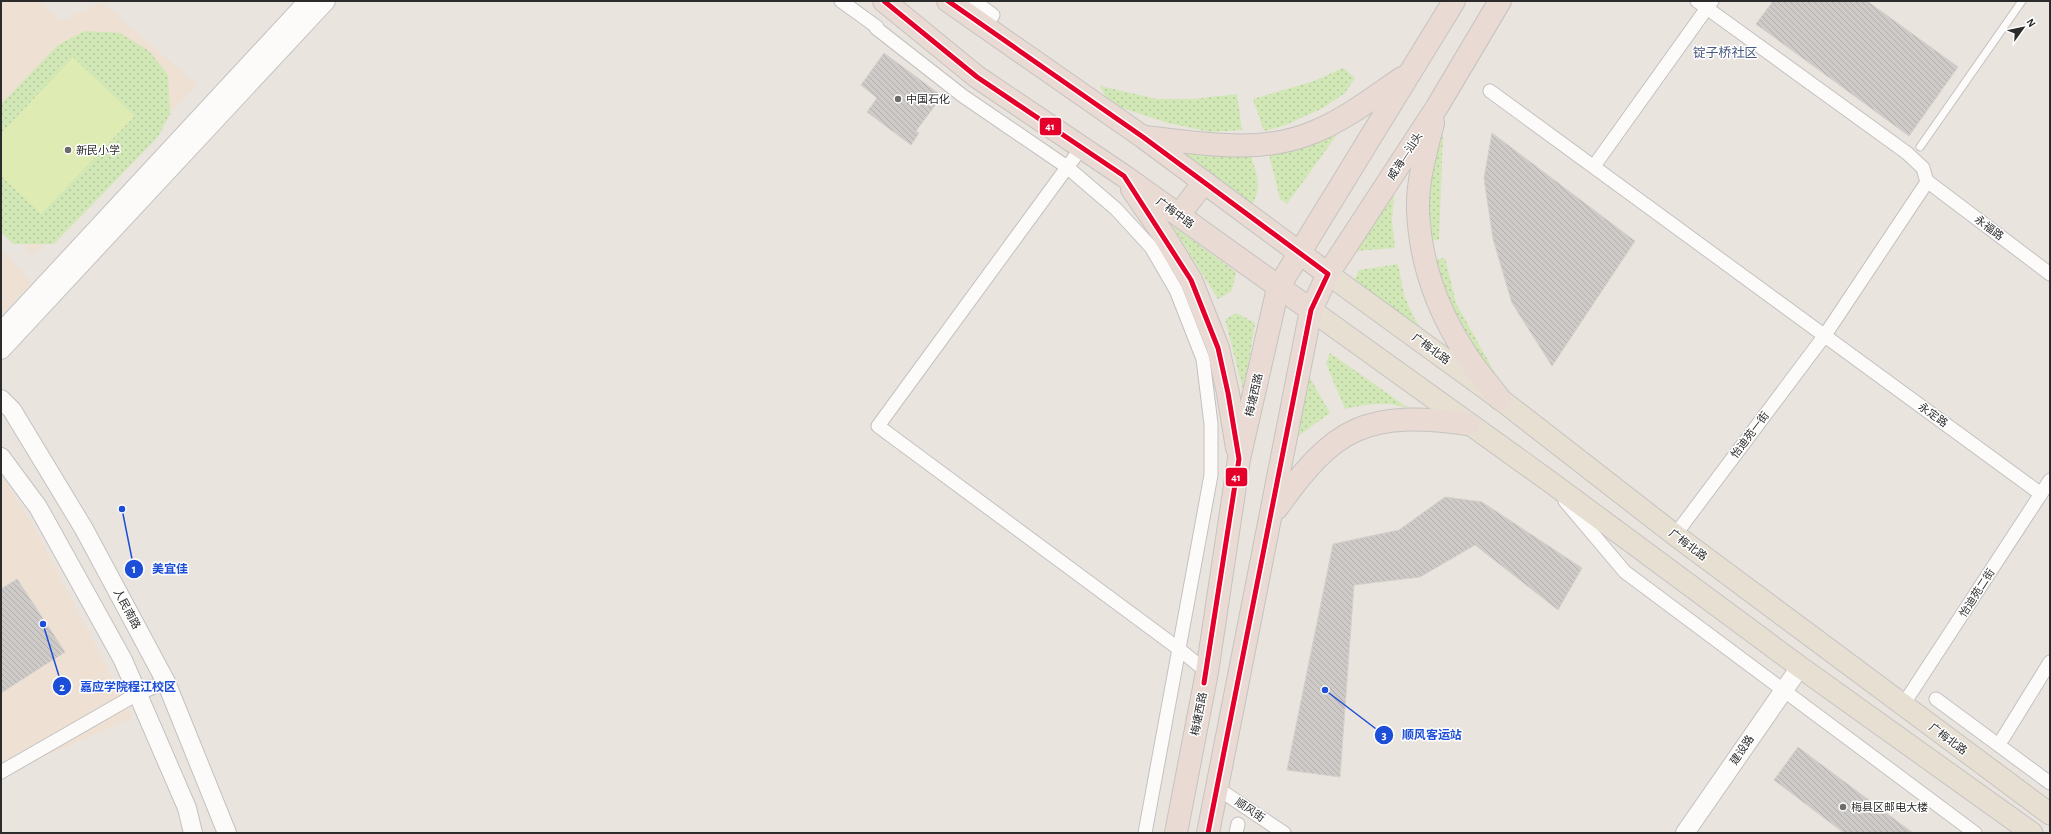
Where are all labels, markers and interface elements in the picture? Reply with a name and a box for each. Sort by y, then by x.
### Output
north arrow [2003,8,2043,48]
text: N [2024,17,2038,29]
district label: 锭子桥社区 [1692,46,1758,60]
place label: 中国石化 [906,93,950,105]
marker: 中国石化 [893,94,903,104]
line badge: 41 [1039,117,1062,136]
text: 41 [1045,121,1055,132]
street label: 威海—汕头 [1385,130,1424,182]
place label: 新民小学 [76,144,120,156]
marker: 新民小学 [63,145,73,155]
street label: 广梅中路 [1154,195,1197,230]
street label: 永福路 [1973,213,2006,242]
street label: 广梅北路 [1410,331,1453,366]
street label: 梅塘西路 [1243,372,1264,418]
street label: 永定路 [1916,400,1950,429]
street label: 怡迪苑一街 [1728,409,1771,460]
line badge: 41 [1225,467,1248,487]
text: 41 [1231,472,1241,483]
street label: 广梅北路 [1667,527,1709,563]
callout: 美宜佳 [124,557,196,581]
text: 美宜佳 [152,562,188,575]
text: 1 [132,563,136,575]
street label: 怡迪苑二街 [1957,566,1997,619]
street label: 人民南路 [112,587,143,631]
callout: 嘉应学院程江校区 [52,674,184,698]
text: 嘉应学院程江校区 [80,680,176,693]
text: 2 [59,681,65,693]
street label: 梅塘西路 [1188,691,1209,737]
street label: 广梅北路 [1927,721,1969,757]
callout: 顺风客运站 [1374,723,1470,747]
text: 顺风客运站 [1402,728,1462,741]
text: 3 [1381,729,1387,741]
street label: 建设路 [1727,733,1756,767]
street label: 顺风街 [1233,795,1267,824]
place label: 梅县区邮电大楼 [1851,801,1928,813]
marker: 梅县区邮电大楼 [1838,802,1848,812]

